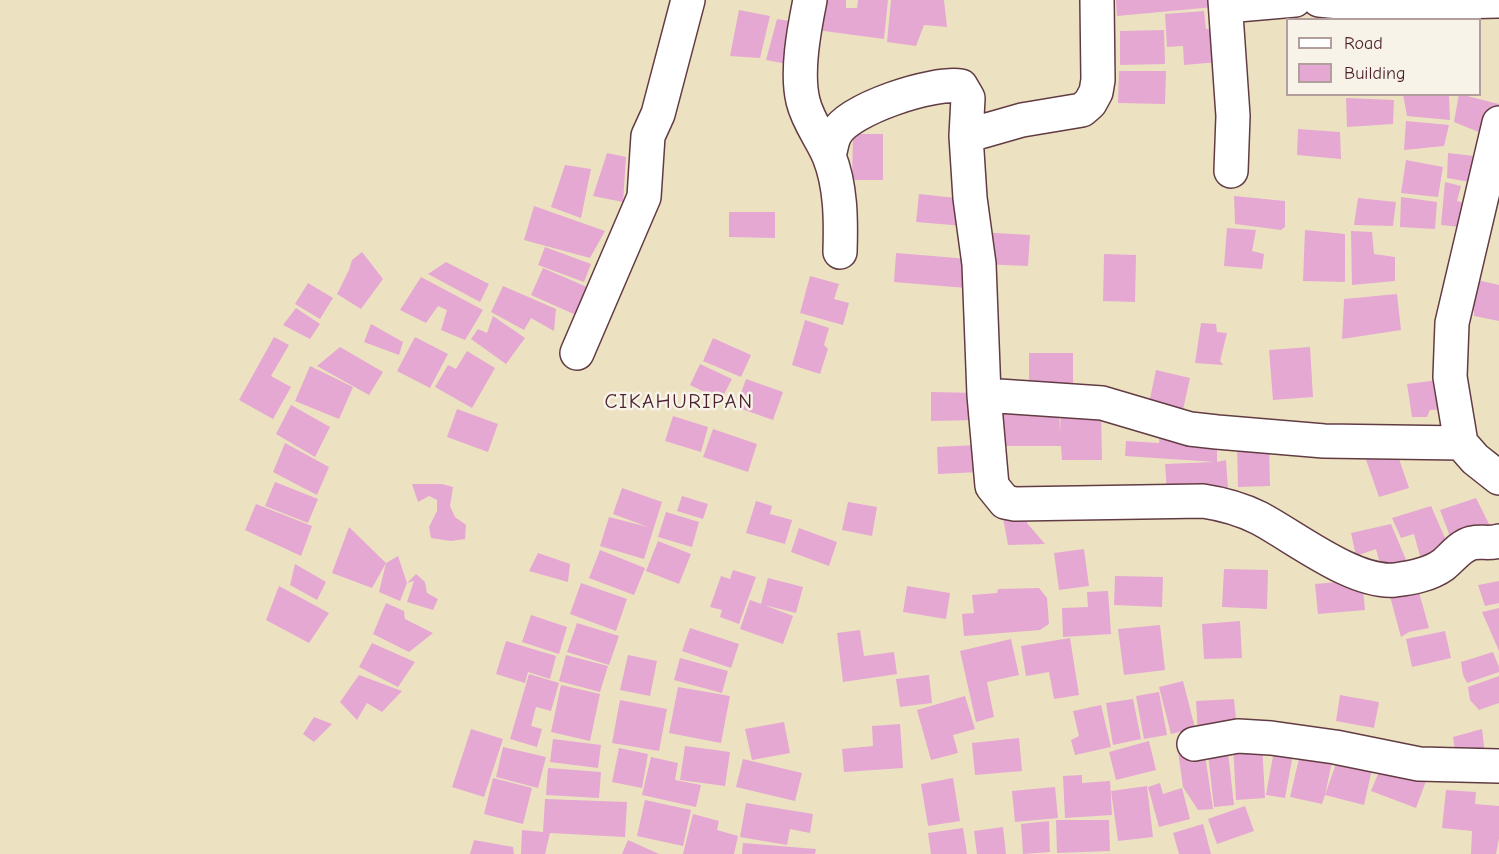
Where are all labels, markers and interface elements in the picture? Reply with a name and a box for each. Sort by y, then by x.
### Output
legend [1286,18,1481,96]
text: Road [1344,33,1383,54]
text: Building [1344,63,1406,84]
district label: CIKAHURIPAN [605,389,753,415]

